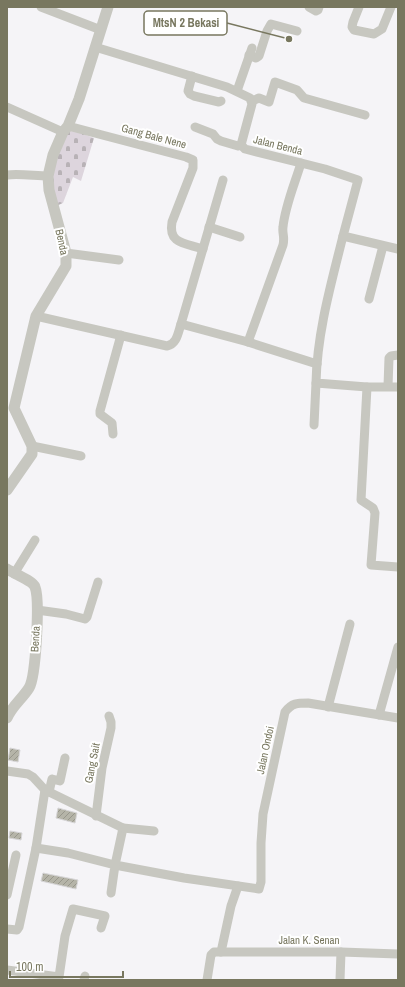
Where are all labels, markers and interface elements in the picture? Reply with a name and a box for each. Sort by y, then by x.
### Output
callout: MtsN 2 Bekasi [144,11,227,35]
text: MtsN 2 Bekasi [153,15,220,31]
street label: Gang Bale Nene [120,121,188,151]
street label: Jalan Benda [252,132,304,158]
street label: Benda [52,228,72,256]
street label: Benda [27,626,43,652]
street label: Jalan Ondoi [253,725,277,775]
street label: Gang Sait [81,741,103,784]
street label: Jalan K. Senan [278,933,340,947]
scale bar [10,953,123,979]
text: 100 m [16,959,43,975]

